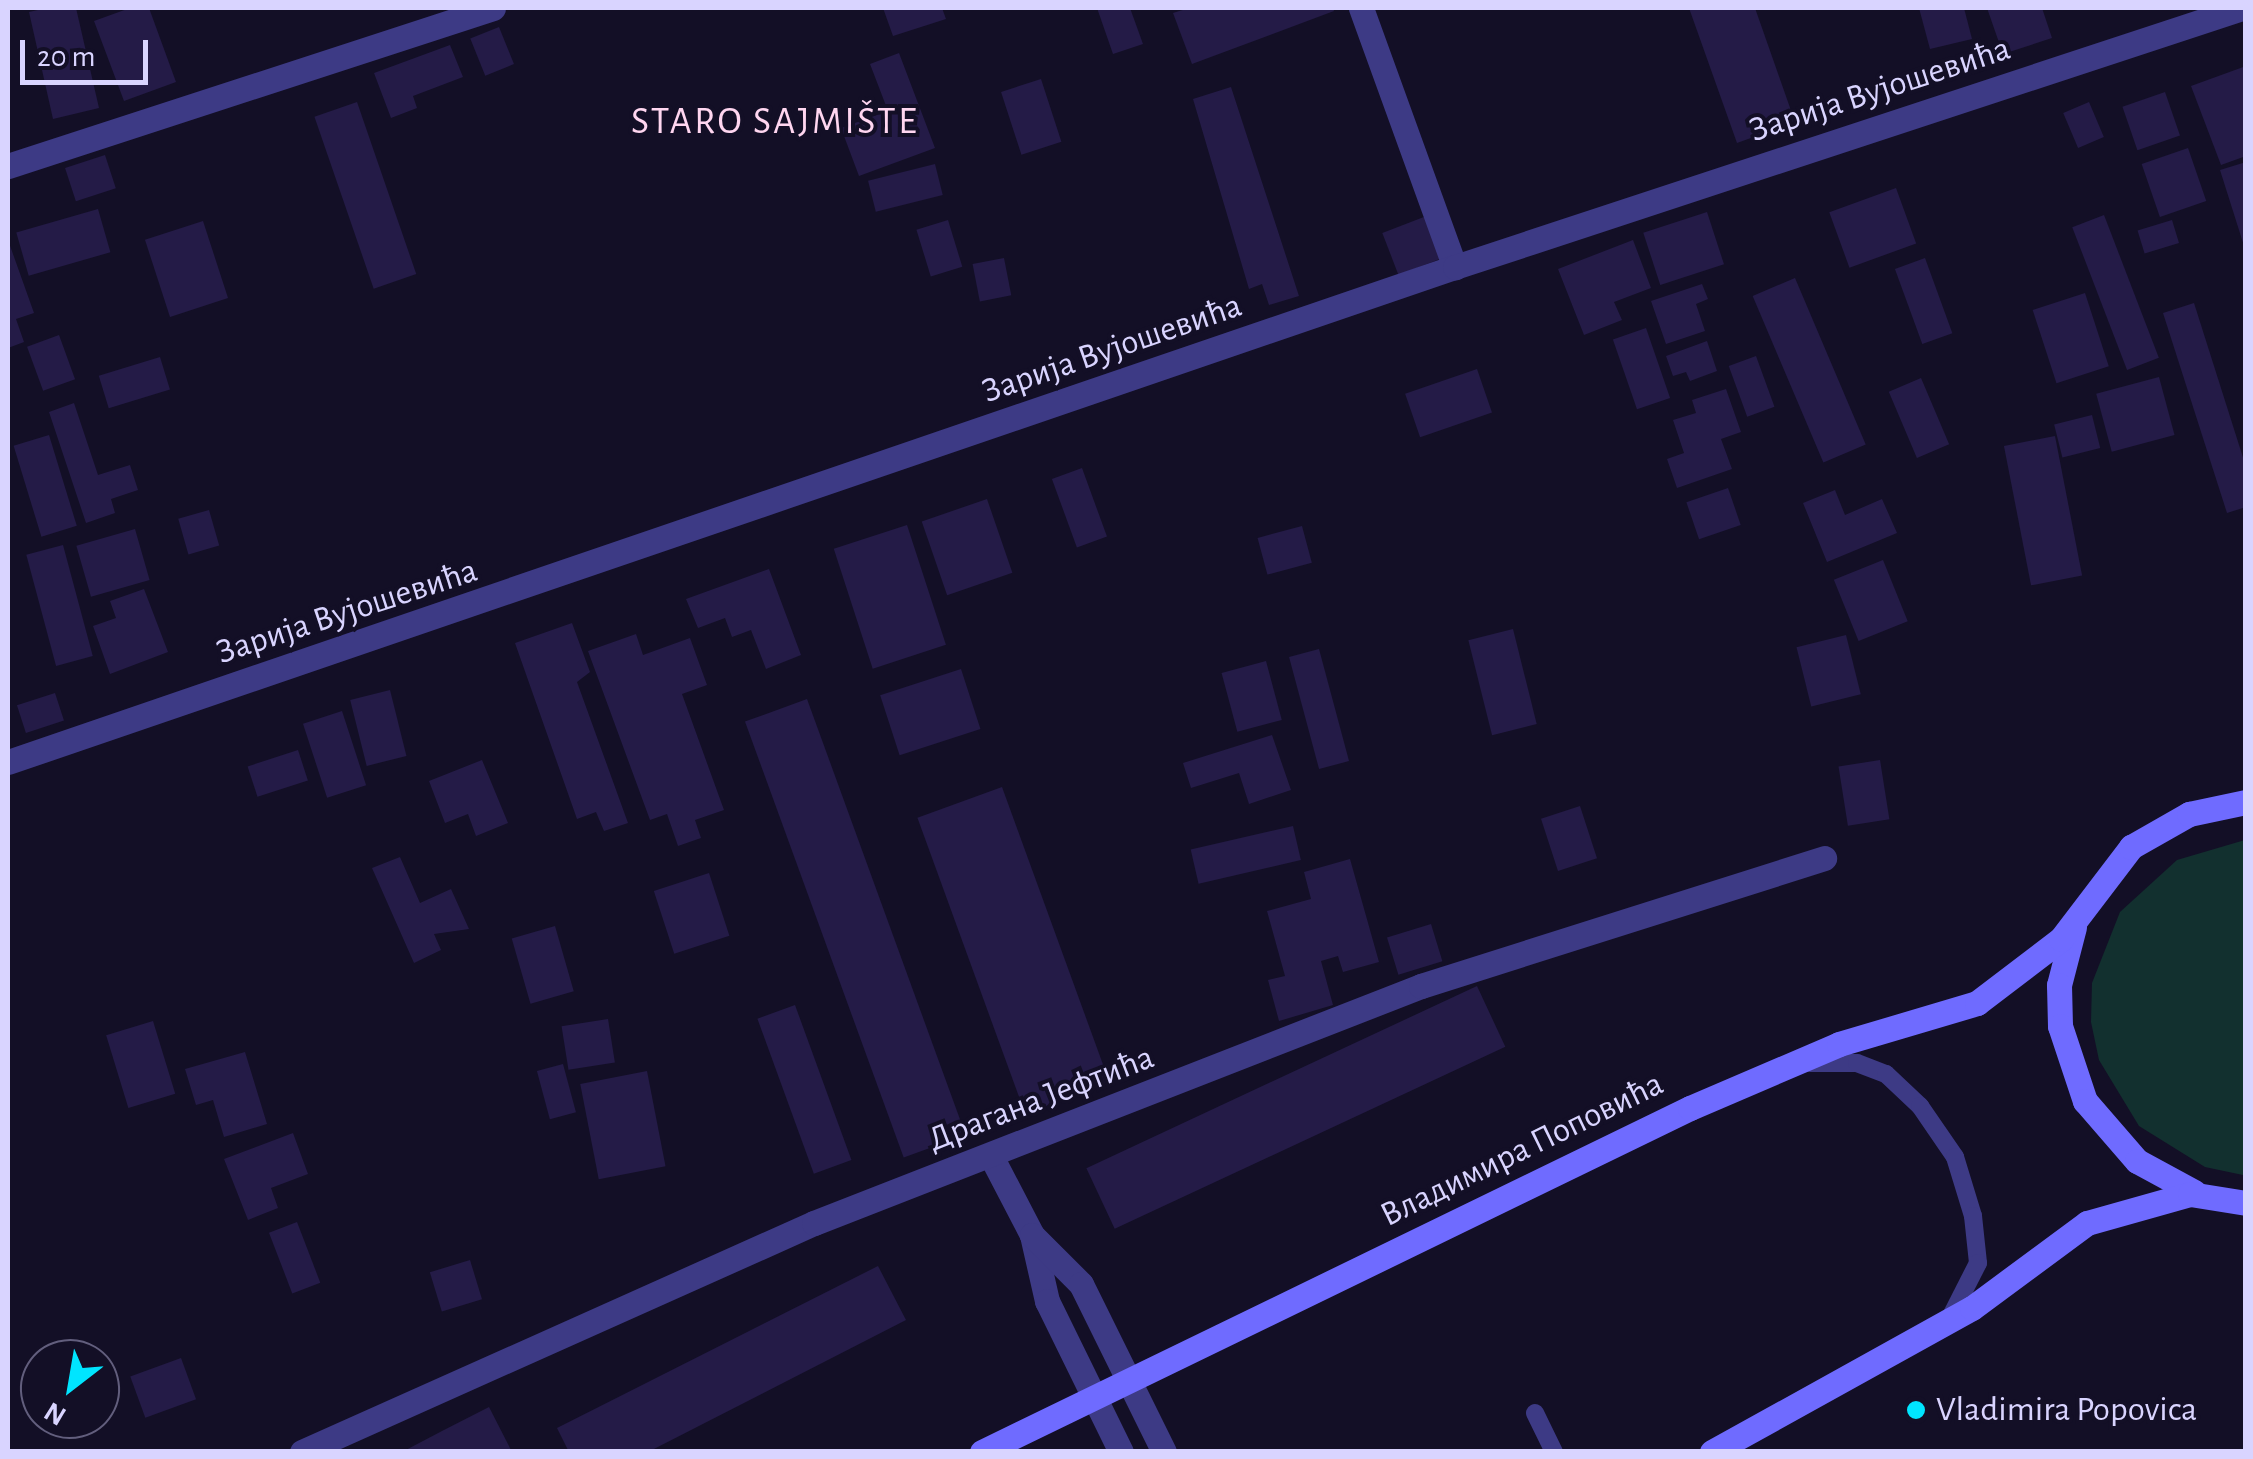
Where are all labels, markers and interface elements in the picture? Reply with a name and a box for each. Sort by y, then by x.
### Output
scale bar [25,20,152,82]
street label: Зарија Вујошевића [1744,28,2016,152]
text: 20 m [37,42,95,72]
district label: STARO SAJMIŠTE [631,100,919,146]
street label: Зарија Вујошевића [977,285,1247,413]
street label: Зарија Вујошевића [211,550,483,674]
street label: Драгана Јефтића [922,1037,1160,1161]
street label: Владимира Поповића [1374,1063,1670,1237]
north arrow [20,1339,120,1439]
place label: Vladimira Popovica [1936,1389,2197,1431]
text: N [40,1396,71,1430]
marker: Vladimira Popovica [1905,1399,1927,1421]

